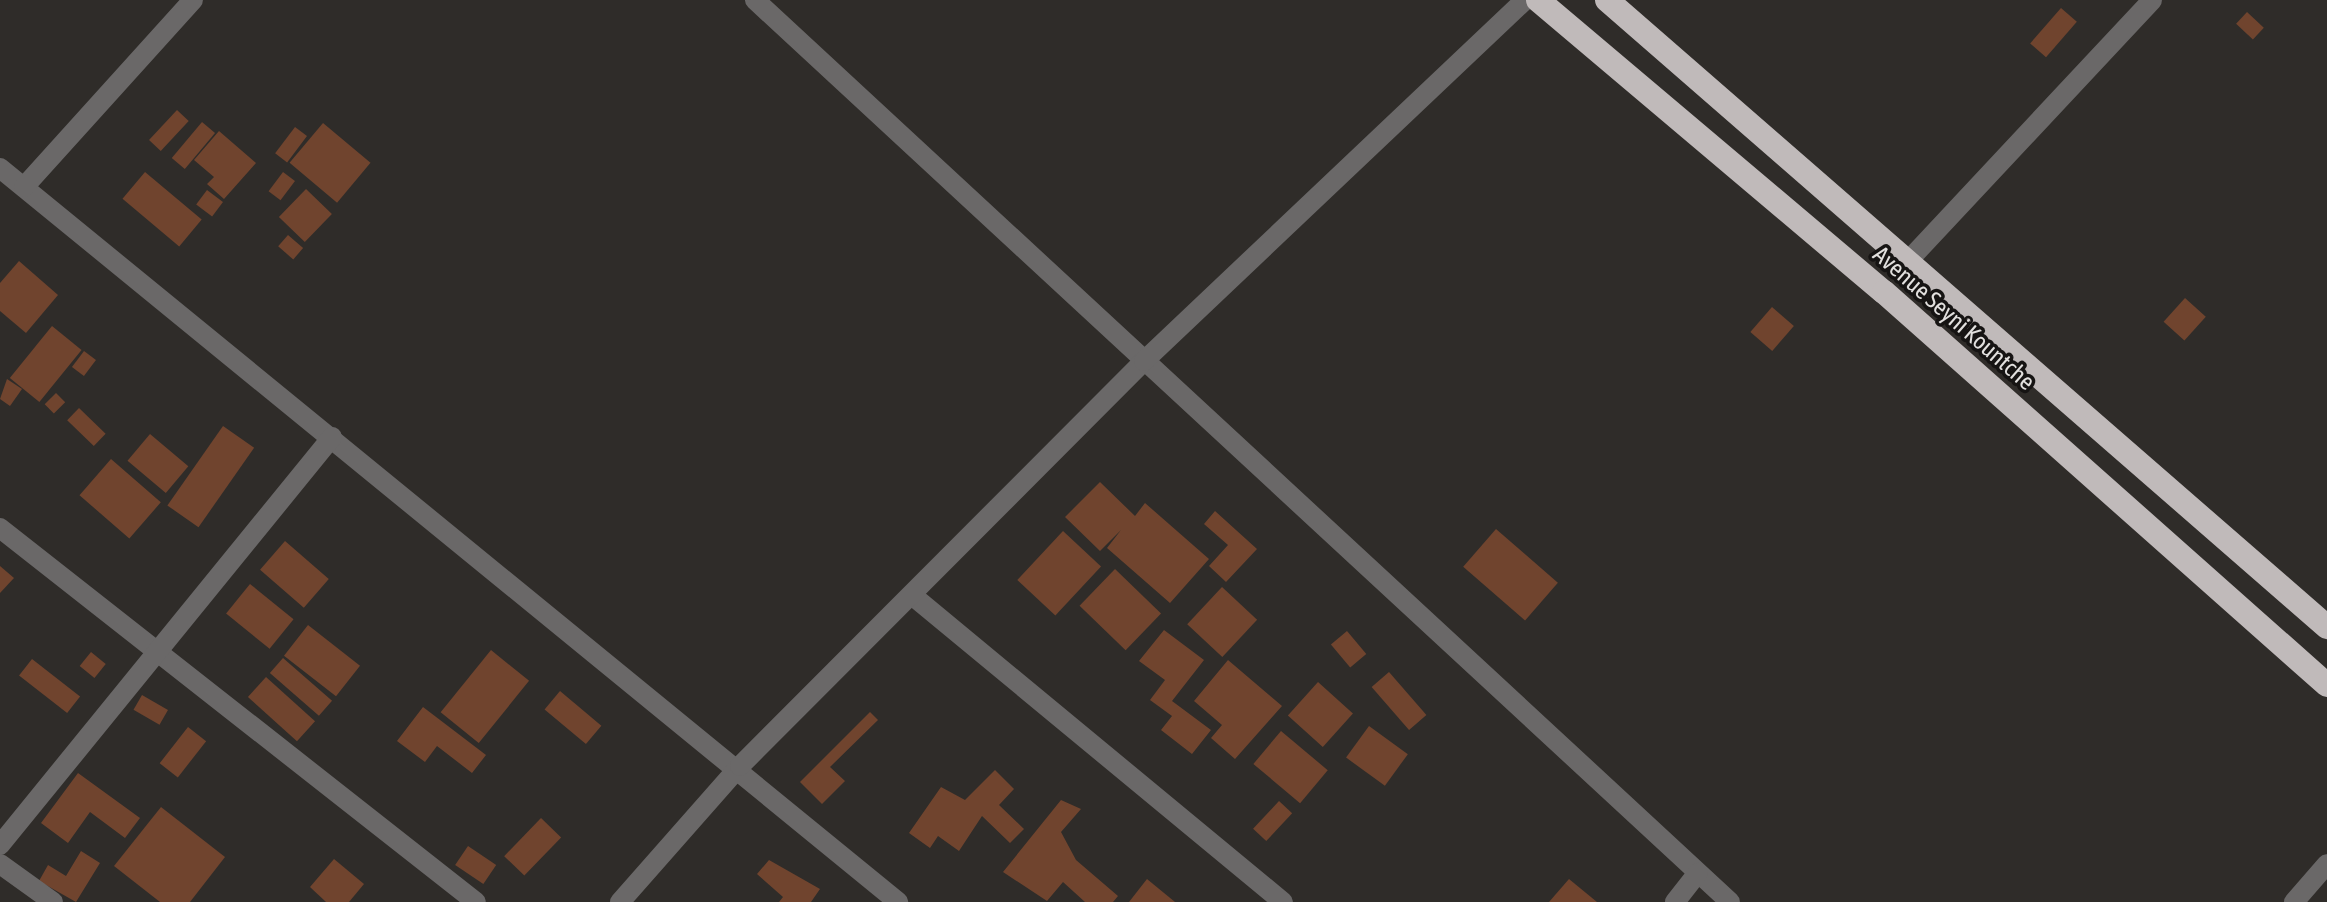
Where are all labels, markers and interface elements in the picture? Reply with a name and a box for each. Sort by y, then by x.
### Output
street label: Avenue Seyni Kountche [1867,240,2041,396]

